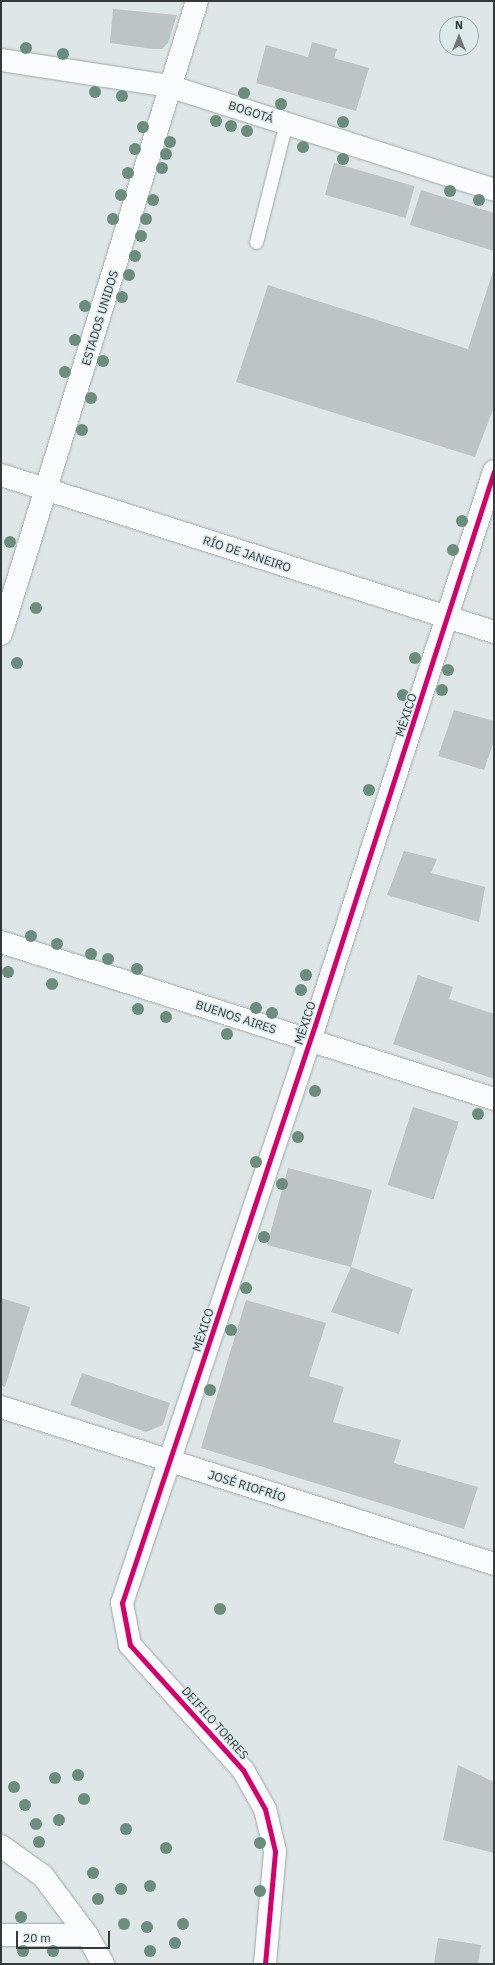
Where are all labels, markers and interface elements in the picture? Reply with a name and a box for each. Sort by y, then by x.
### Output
north arrow [439,16,479,56]
text: N [455,18,463,32]
street label: BOGOTÁ [227,98,275,126]
street label: ESTADOS UNIDOS [79,269,121,367]
street label: RÍO DE JANEIRO [201,533,293,575]
street label: MÉXICO [392,692,420,738]
street label: BUENOS AIRES [194,997,278,1037]
street label: MÉXICO [291,1000,319,1046]
street label: MÉXICO [189,1307,217,1353]
street label: JOSÉ RIOFRÍO [207,1467,287,1505]
street label: DEIFILO TORRES [179,1684,251,1762]
scale bar [18,1923,112,1949]
text: 20 m [23,1930,51,1945]

